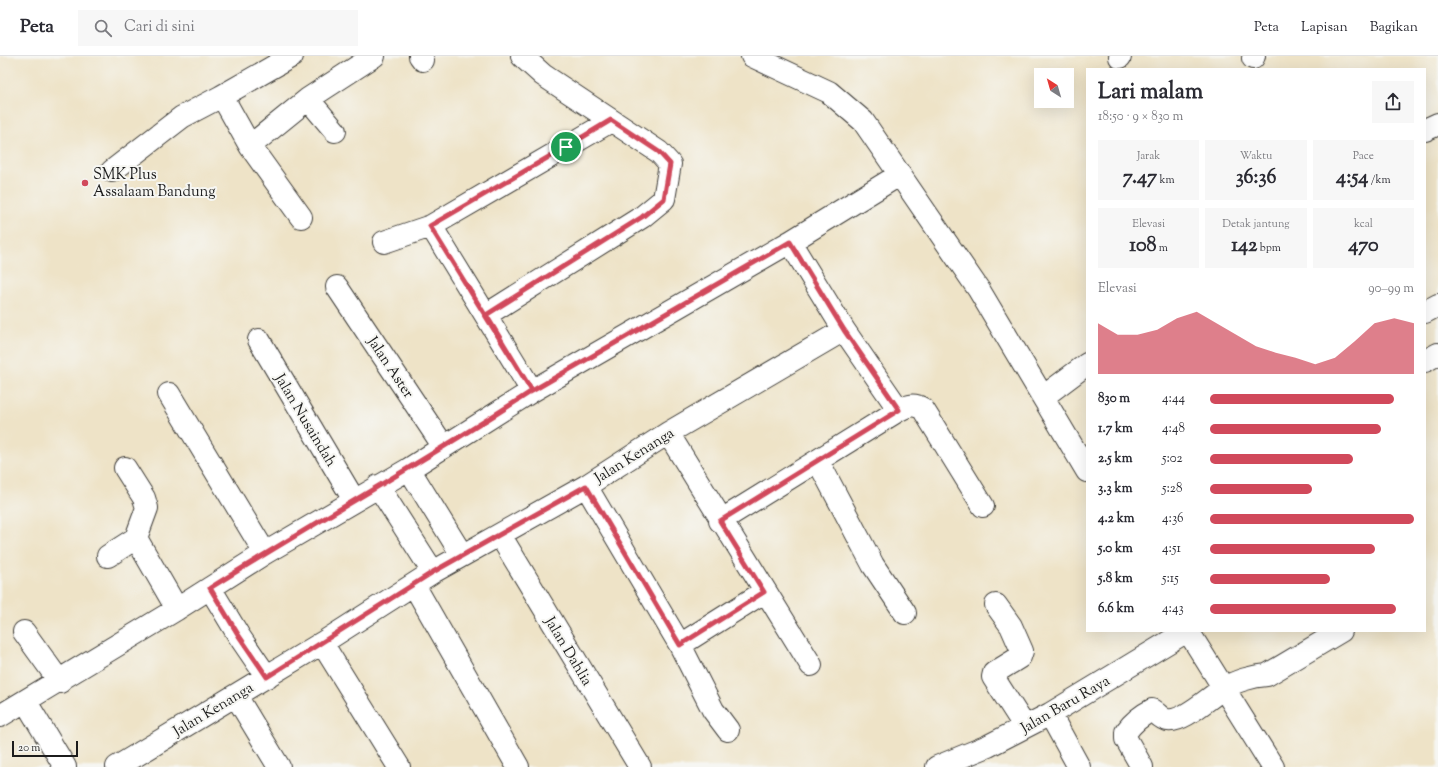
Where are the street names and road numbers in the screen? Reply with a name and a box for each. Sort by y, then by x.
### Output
street label: Jalan Aster [361,332,418,403]
street label: Jalan Nusaindah [268,370,341,471]
street label: Jalan Kenanga [590,423,679,490]
street label: Jalan Dahlia [538,612,597,690]
street label: Jalan Baru Raya [1016,671,1114,740]
street label: Jalan Kenanga [169,678,258,743]

